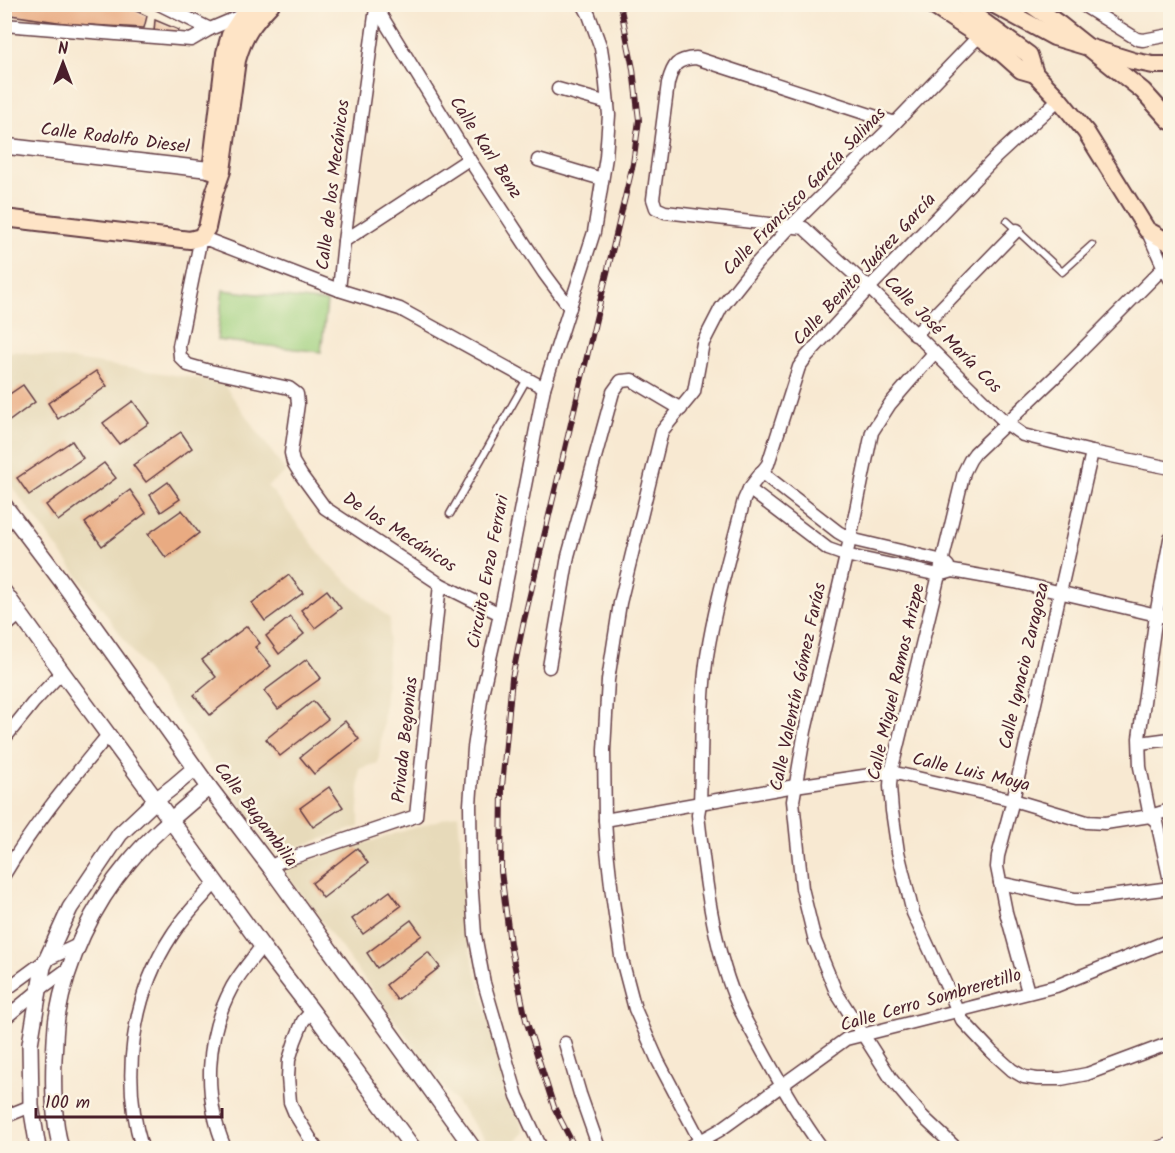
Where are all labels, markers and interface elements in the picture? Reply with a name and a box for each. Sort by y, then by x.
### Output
north arrow [33,33,93,93]
text: N [58,37,68,62]
street label: Calle Karl Benz [441,91,529,205]
street label: Calle de los Mecánicos [309,98,359,272]
street label: Calle Francisco García Salinas [716,100,894,283]
street label: Calle Rodolfo Diesel [39,115,192,163]
street label: Calle Benito Juárez García [786,187,944,353]
street label: Calle José María Cos [876,269,1008,401]
street label: De los Mecánicos [336,485,462,581]
street label: Circuito Enzo Ferrari [460,492,518,651]
street label: Calle Valentín Gómez Farías [763,580,835,794]
street label: Calle Ignacio Zaragoza [992,580,1058,752]
street label: Calle Miguel Ramos Arizpe [860,581,934,783]
street label: Privada Begonias [385,675,427,805]
street label: Calle Luis Moya [909,745,1033,801]
street label: Calle Bugambilia [206,756,304,874]
street label: Calle Cerro Sombreretillo [837,961,1025,1041]
scale bar [36,1081,222,1119]
text: 100 m [45,1089,90,1118]

